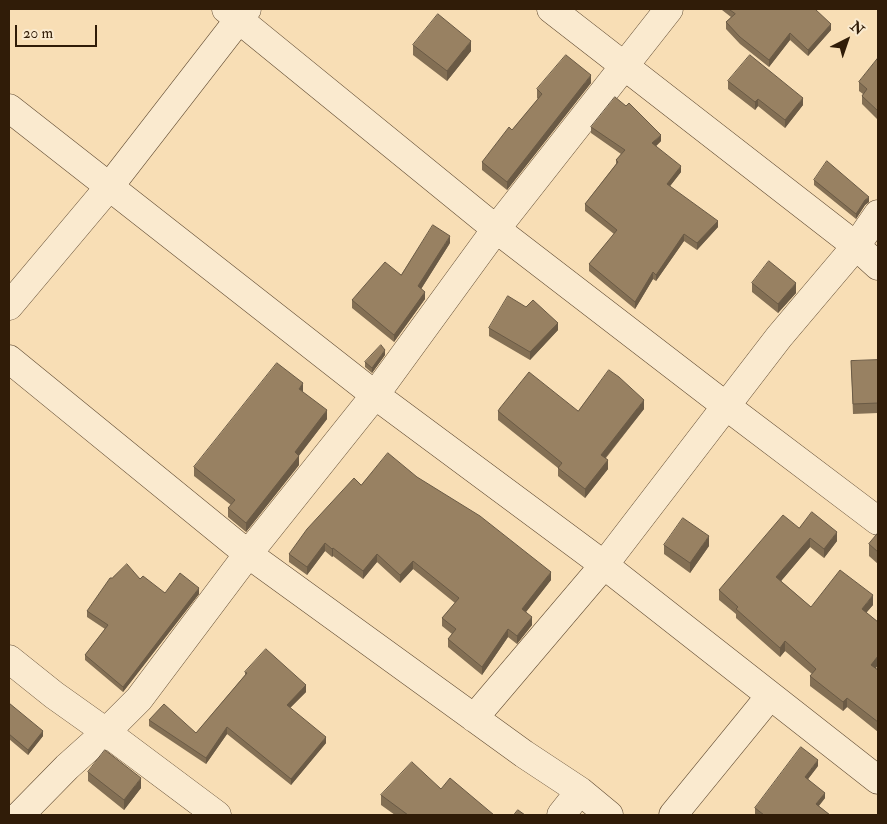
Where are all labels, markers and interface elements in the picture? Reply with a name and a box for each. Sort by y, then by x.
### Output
scale bar [18,15,100,47]
north arrow [822,15,872,65]
text: N [847,18,867,39]
text: 20 m [23,24,53,43]

